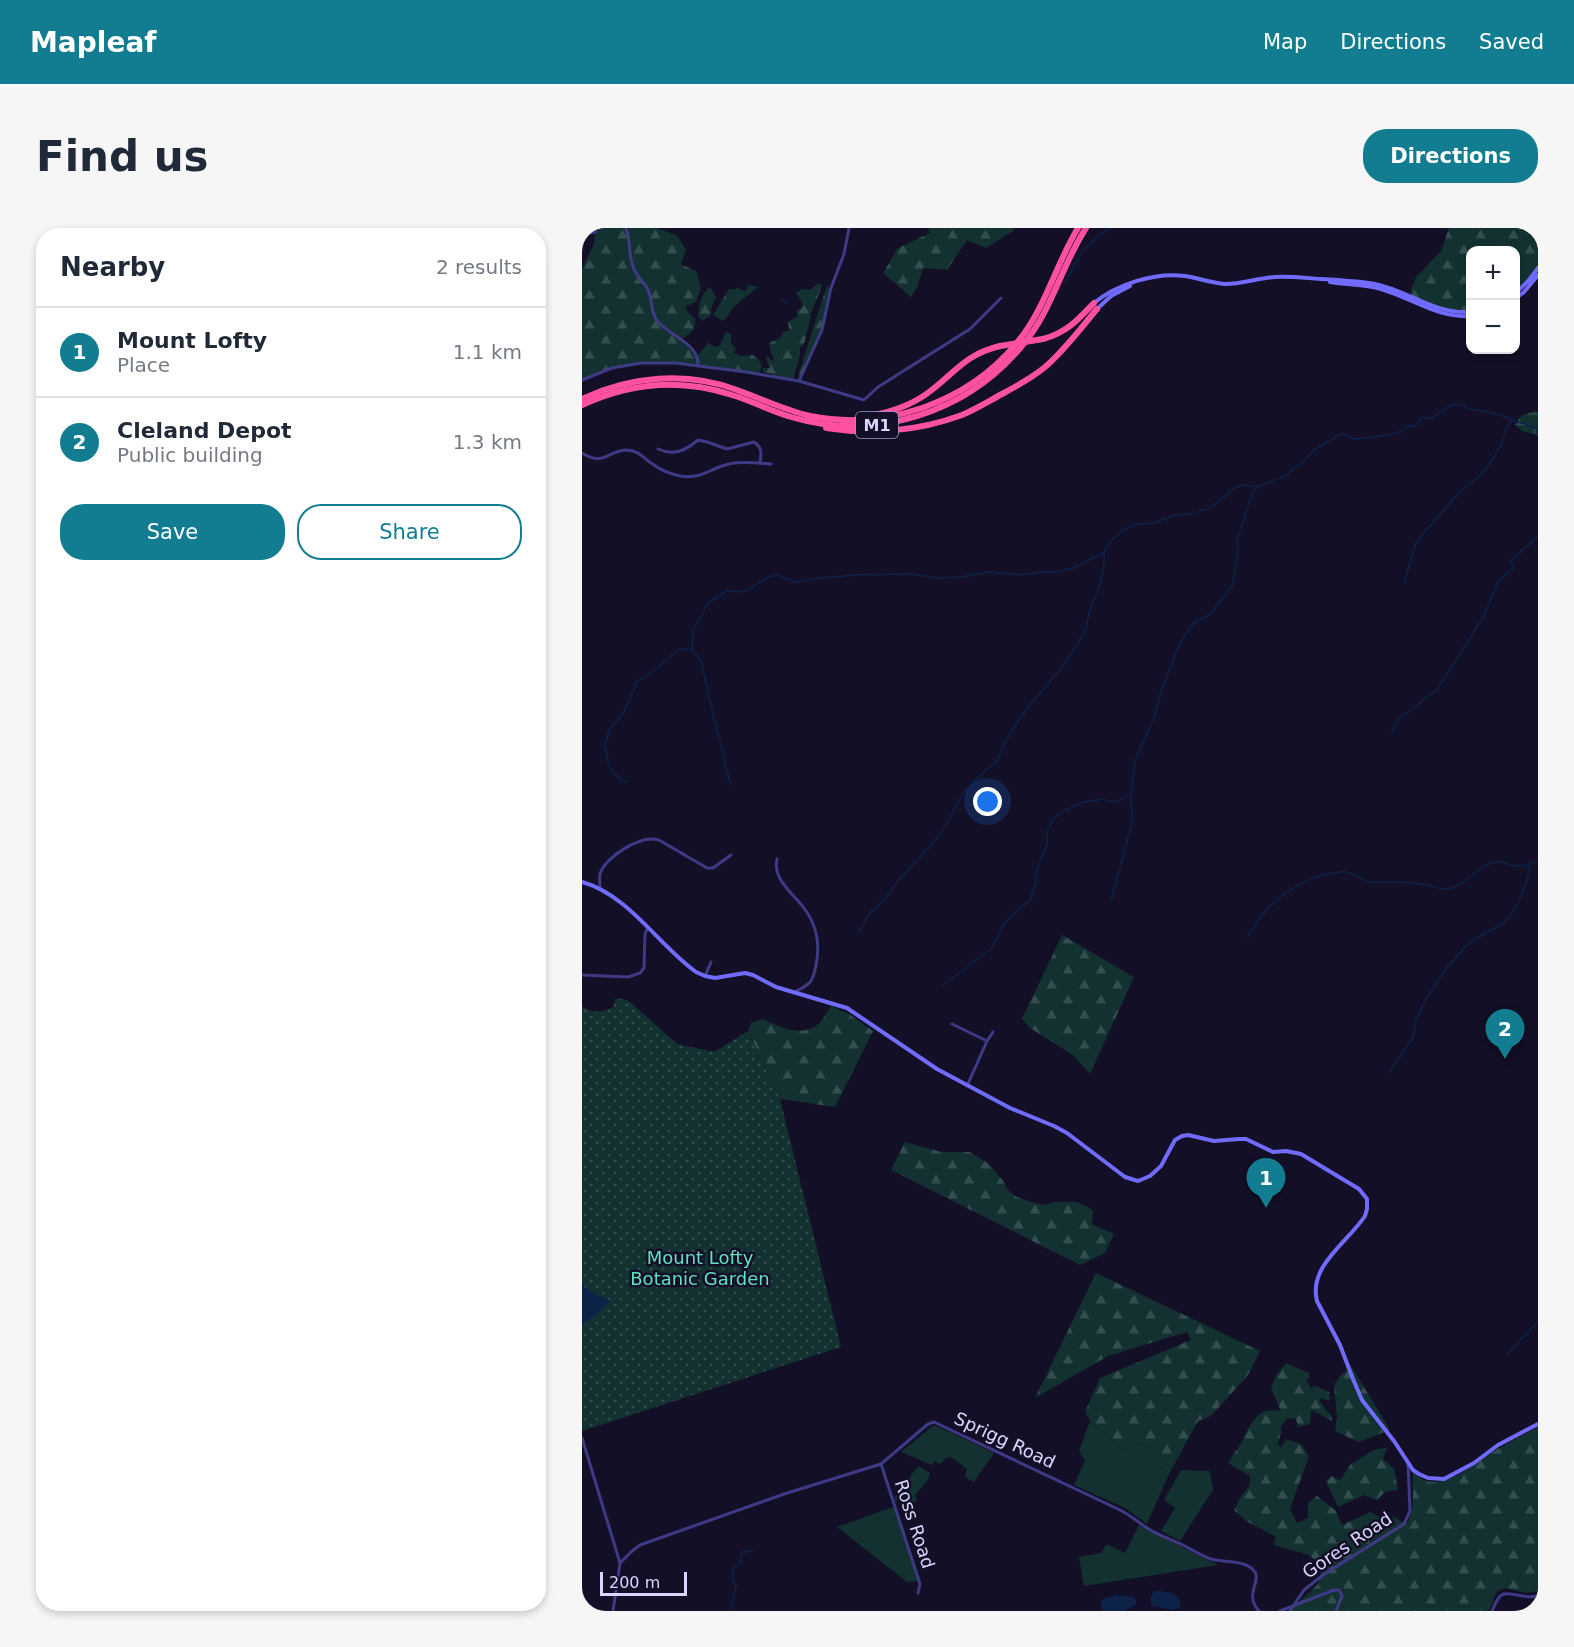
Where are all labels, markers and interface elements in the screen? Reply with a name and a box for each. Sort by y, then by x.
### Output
text: Mapleaf [30,26,156,59]
text: Map [1263,30,1307,54]
text: Directions [1340,30,1446,54]
text: Saved [1479,30,1544,54]
button: Directions [1363,129,1538,183]
text: Find us [36,132,209,181]
map controls [1466,246,1520,354]
button: + [1466,246,1520,300]
text: Nearby [60,252,165,282]
text: 2 results [436,255,522,279]
button: − [1466,300,1520,354]
text: Mount Lofty [117,328,267,353]
text: 1 [73,340,86,364]
text: 1.1 km [453,340,522,364]
text: Place [117,353,170,377]
road number: M1 [856,412,898,438]
text: Cleland Depot [117,418,292,443]
text: 2 [73,430,86,454]
text: 1.3 km [453,430,522,454]
text: Public building [117,443,263,467]
button: Save [60,504,285,560]
button: Share [297,504,522,560]
your location [973,787,1002,816]
pin: 2 [1486,1010,1524,1059]
pin: 1 [1246,1158,1286,1208]
park label: Mount Lofty Botanic Garden [630,1247,770,1289]
street label: Sprigg Road [951,1407,1059,1473]
street label: Ross Road [891,1477,939,1571]
street label: Gores Road [1298,1507,1396,1583]
scale bar [600,1569,687,1596]
text: 200 m [609,1573,660,1592]

